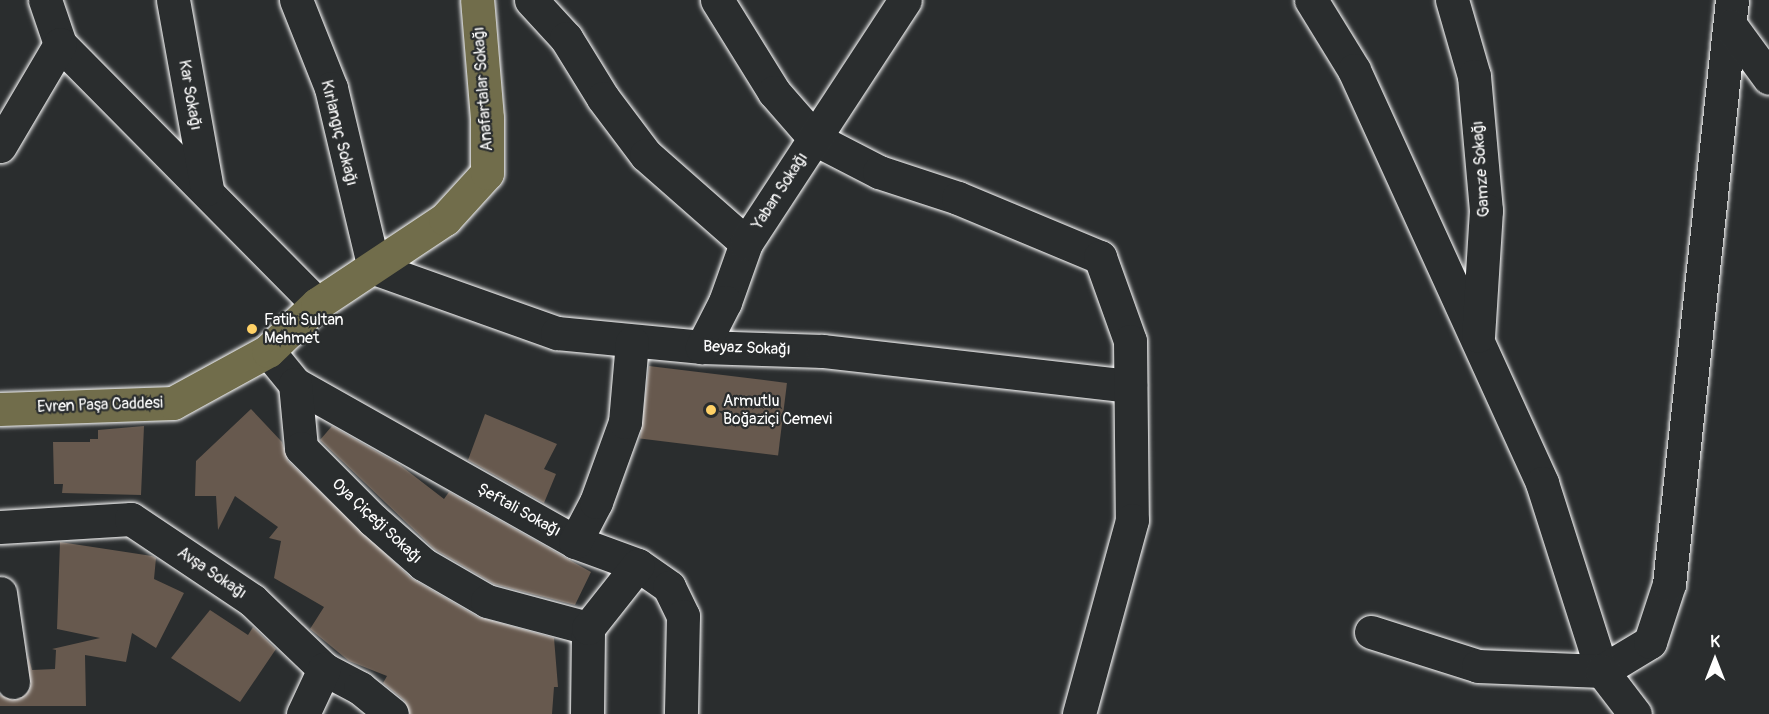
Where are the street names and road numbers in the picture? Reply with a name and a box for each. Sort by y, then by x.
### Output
street label: Anafartalar Sokağı [469,26,497,152]
street label: Kar Sokağı [174,58,206,132]
street label: Kırlangıç Sokağı [317,78,361,188]
street label: Gamze Sokağı [1468,120,1494,218]
street label: Yaban Sokağı [748,149,812,233]
street label: Beyaz Sokağı [703,337,791,359]
street label: Evren Paşa Caddesi [37,393,163,417]
street label: Oya Çiçeği Sokağı [328,474,426,568]
street label: Şeftali Sokağı [474,479,564,541]
street label: Avşa Sokağı [174,543,250,603]

